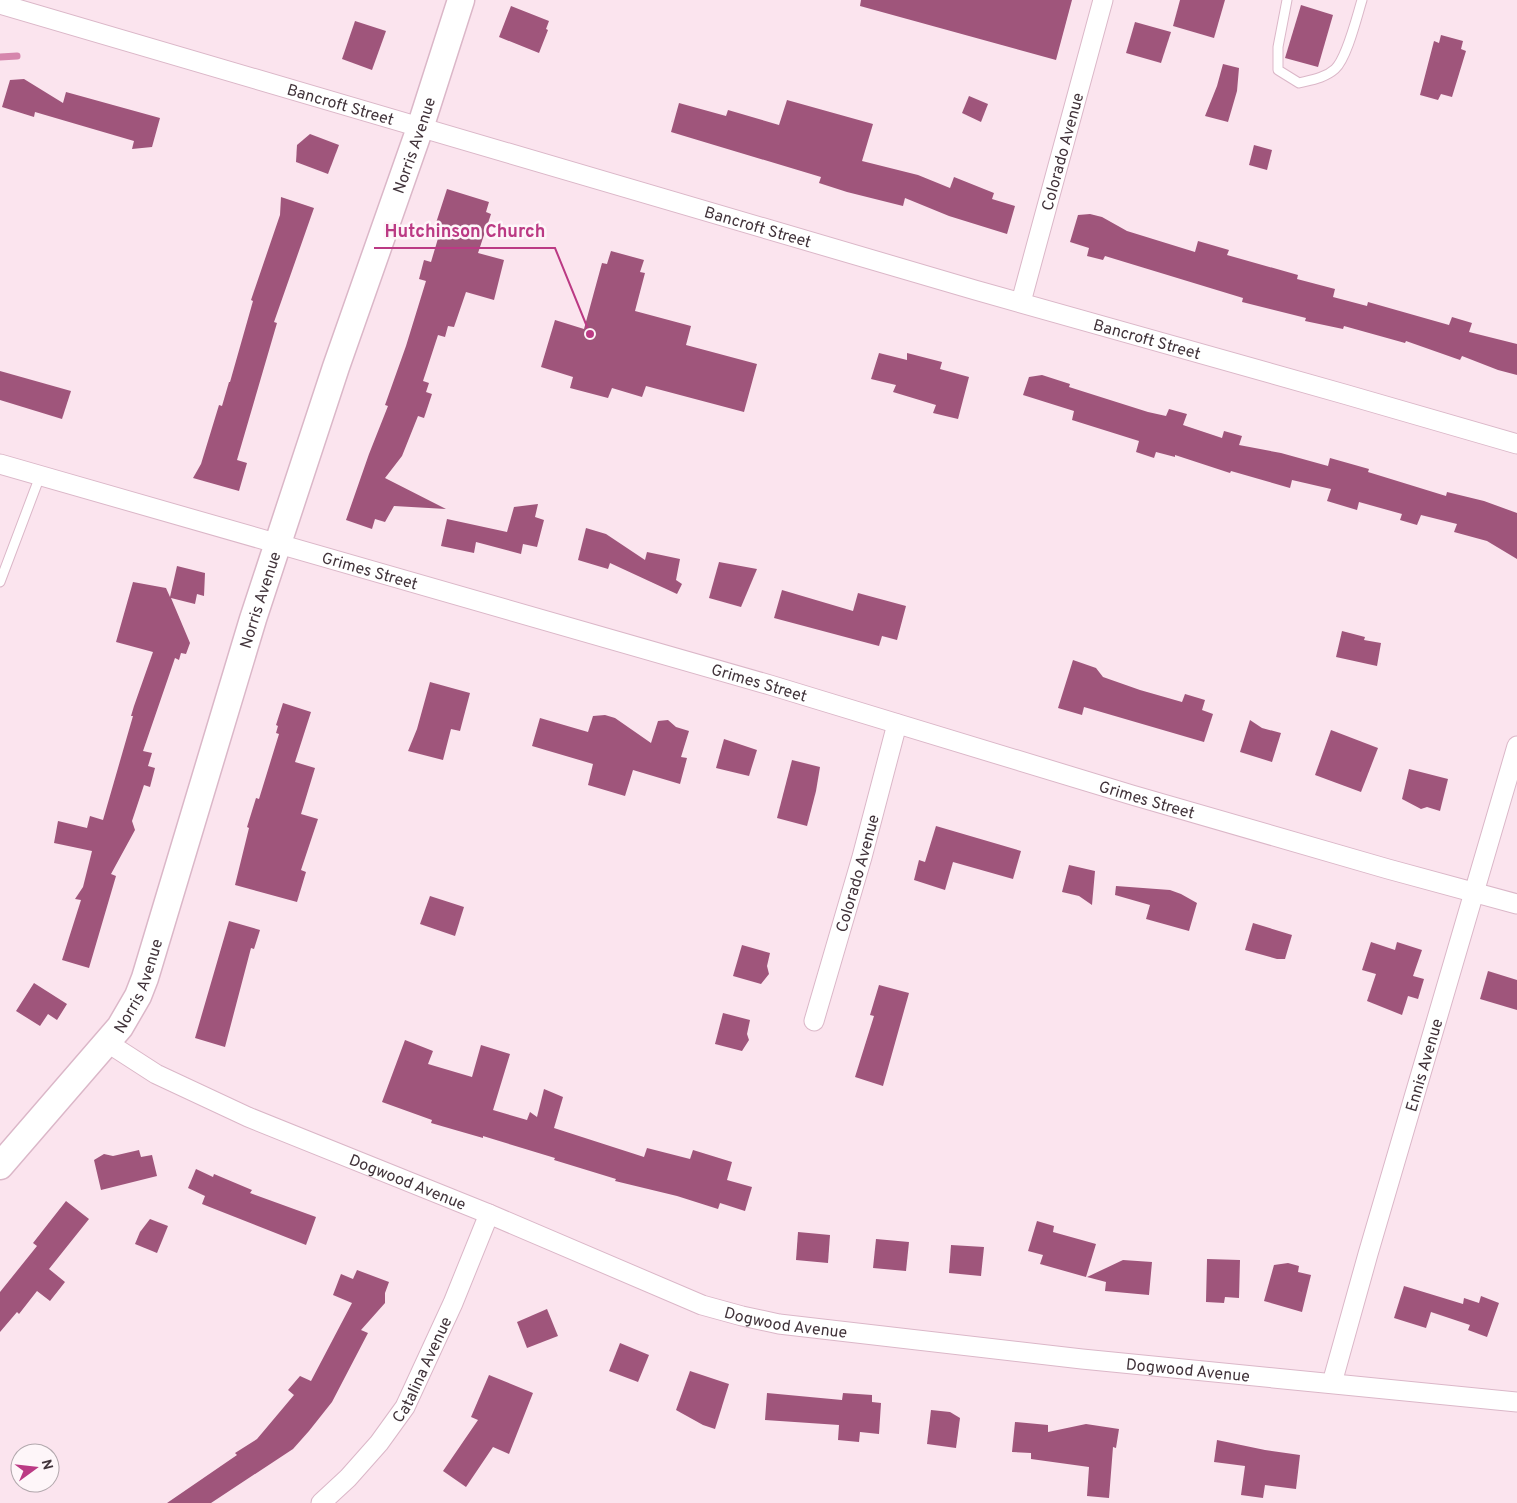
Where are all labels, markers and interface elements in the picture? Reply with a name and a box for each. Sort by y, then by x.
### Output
street label: Bancroft Street [284,81,396,131]
street label: Colorado Avenue [1038,91,1089,213]
street label: Norris Avenue [390,95,441,197]
street label: Bancroft Street [702,203,813,253]
callout: Hutchinson Church [374,215,555,248]
text: Hutchinson Church [385,221,545,244]
street label: Bancroft Street [1091,316,1203,365]
street label: Norris Avenue [237,549,287,651]
street label: Grimes Street [319,549,420,595]
street label: Grimes Street [709,661,809,708]
street label: Grimes Street [1096,777,1197,825]
street label: Colorado Avenue [833,812,885,935]
street label: Norris Avenue [111,937,168,1037]
street label: Ennis Avenue [1402,1017,1448,1114]
street label: Dogwood Avenue [346,1151,468,1216]
street label: Dogwood Avenue [722,1304,848,1344]
street label: Catalina Avenue [389,1314,457,1428]
street label: Dogwood Avenue [1125,1355,1251,1388]
north arrow [10,1443,60,1493]
text: N [37,1458,56,1472]

